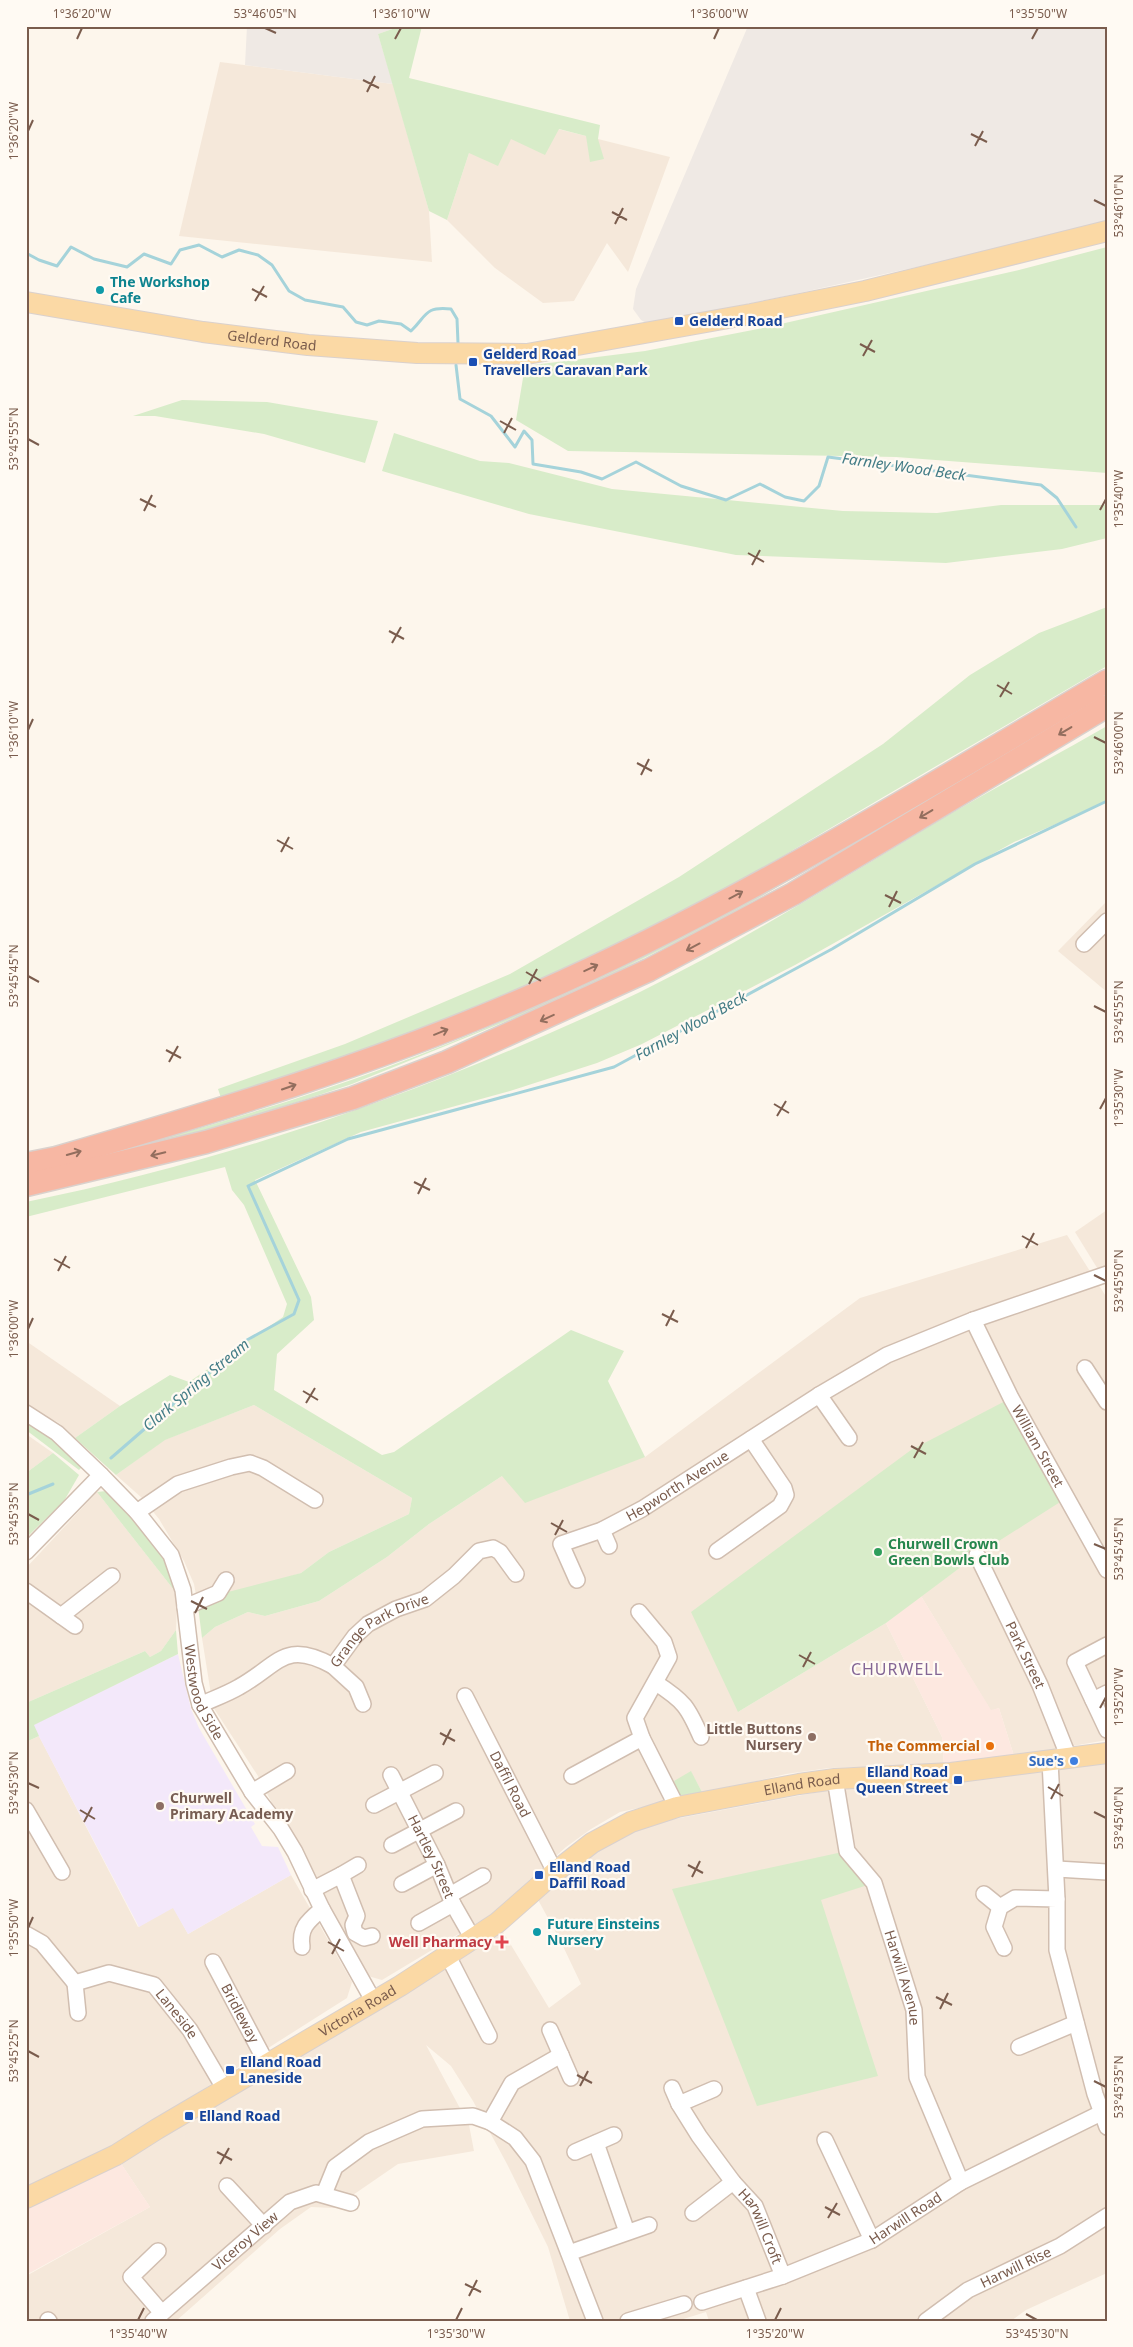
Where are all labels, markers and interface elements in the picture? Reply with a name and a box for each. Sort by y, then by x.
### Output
text: 1°36'20"W [53,5,111,22]
text: 53°46'05"N [233,5,297,22]
text: 1°36'10"W [372,5,430,22]
text: 1°36'00"W [690,5,748,22]
text: 1°35'50"W [1009,5,1067,22]
text: 1°36'20"W [5,102,22,160]
text: 53°46'10"N [1110,174,1127,238]
place label: The Workshop Cafe [110,272,210,307]
marker: The Workshop Cafe [94,284,106,296]
place label: Gelderd Road [689,311,783,330]
marker: Gelderd Road [673,315,685,327]
street label: Gelderd Road [226,325,317,355]
place label: Gelderd Road Travellers Caravan Park [483,344,648,379]
marker: Gelderd Road Travellers Caravan Park [467,356,479,368]
text: 53°45'55"N [5,407,22,471]
water label: Farnley Wood Beck [841,447,968,485]
text: 1°35'40"W [1110,470,1127,528]
text: 1°36'10"W [5,701,22,759]
text: 53°46'00"N [1110,711,1127,775]
one-way arrow [1058,726,1072,736]
one-way arrow [919,810,933,820]
one-way arrow [728,890,743,899]
one-way arrow [686,942,701,952]
text: 53°45'45"N [5,944,22,1008]
one-way arrow [583,962,598,972]
text: 53°45'55"N [1110,980,1127,1044]
water label: Farnley Wood Beck [631,986,751,1064]
one-way arrow [540,1013,555,1023]
one-way arrow [433,1027,449,1036]
text: 1°35'30"W [1110,1069,1127,1127]
one-way arrow [280,1082,296,1091]
one-way arrow [65,1147,81,1157]
one-way arrow [151,1149,167,1159]
text: 53°45'50"N [1110,1249,1127,1313]
text: 1°36'00"W [5,1300,22,1358]
water label: Clark Spring Stream [138,1334,253,1435]
street label: William Street [1008,1402,1069,1490]
street label: Hepworth Avenue [622,1446,732,1525]
text: 53°45'35"N [5,1482,22,1546]
text: 53°45'45"N [1110,1517,1127,1581]
place label: Churwell Crown Green Bowls Club [888,1534,1009,1569]
marker: Churwell Crown Green Bowls Club [872,1546,884,1558]
street label: Grange Park Drive [325,1588,431,1671]
street label: Park Street [1002,1618,1050,1691]
street label: Westwood Side [180,1643,229,1743]
district label: CHURWELL [851,1658,943,1680]
text: 1°35'20"W [1110,1668,1127,1726]
place label: Little Buttons Nursery [706,1719,802,1754]
marker: Little Buttons Nursery [806,1731,818,1743]
place label: The Commercial [867,1736,980,1755]
marker: The Commercial [984,1740,996,1752]
street label: Daffil Road [486,1747,535,1820]
text: 53°45'30"N [5,1751,22,1815]
place label: Sue's [1029,1751,1064,1770]
marker: Sue's [1068,1755,1080,1767]
place label: Elland Road Queen Street [856,1762,948,1797]
street label: Elland Road [762,1769,841,1799]
marker: Elland Road Queen Street [952,1774,964,1786]
text: 53°45'40"N [1110,1786,1127,1850]
place label: Churwell Primary Academy [170,1788,293,1823]
marker: Churwell Primary Academy [154,1800,166,1812]
street label: Hartley Street [404,1811,460,1901]
place label: Elland Road Daffil Road [549,1857,630,1892]
marker: Elland Road Daffil Road [533,1869,545,1881]
text: 1°35'50"W [5,1899,22,1957]
place label: Future Einsteins Nursery [547,1914,660,1949]
marker: Future Einsteins Nursery [531,1926,543,1938]
street label: Harwill Avenue [880,1927,925,2026]
place label: Well Pharmacy [389,1932,492,1951]
marker: Well Pharmacy [496,1936,508,1948]
street label: Bridleway [217,1980,264,2047]
street label: Victoria Road [315,1980,400,2041]
street label: Laneside [152,1985,203,2042]
text: 53°45'25"N [5,2019,22,2083]
place label: Elland Road Laneside [240,2052,321,2087]
text: 53°45'35"N [1110,2055,1127,2119]
marker: Elland Road Laneside [224,2064,236,2076]
place label: Elland Road [199,2106,280,2125]
marker: Elland Road [183,2110,195,2122]
street label: Harwill Croft [734,2184,787,2267]
street label: Harwill Road [865,2187,945,2248]
street label: Viceroy View [208,2207,282,2275]
street label: Harwill Rise [977,2242,1054,2292]
text: 1°35'40"W [109,2325,167,2342]
text: 1°35'30"W [427,2325,485,2342]
text: 1°35'20"W [746,2325,804,2342]
text: 53°45'30"N [1005,2325,1069,2342]

